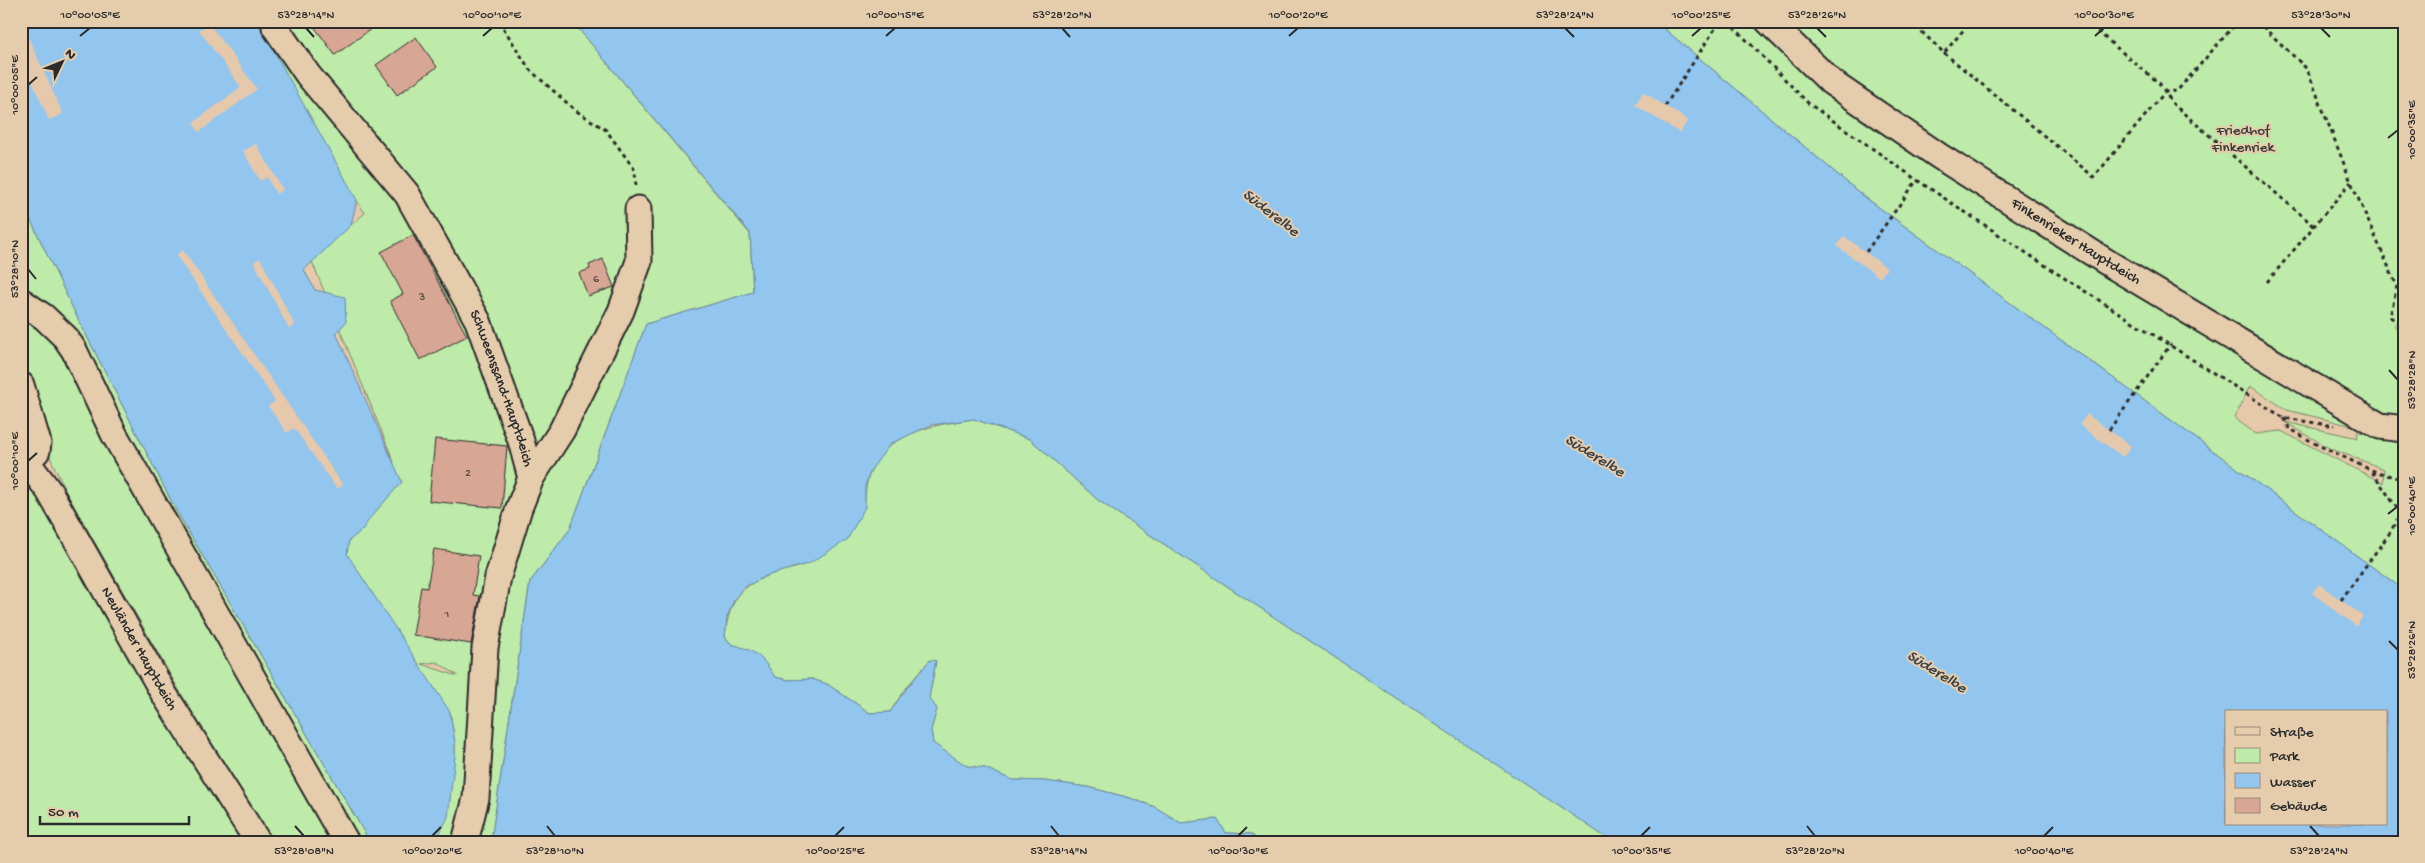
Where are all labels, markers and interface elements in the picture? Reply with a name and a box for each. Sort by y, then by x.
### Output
text: 10°00'05"E [59,9,120,23]
text: 53°28'14"N [278,9,335,23]
text: 10°00'10"E [462,9,521,23]
text: 10°00'15"E [865,9,924,23]
text: 53°28'20"N [1033,9,1092,23]
text: 10°00'20"E [1268,9,1328,23]
text: 53°28'24"N [1536,9,1594,23]
text: 10°00'25"E [1671,9,1731,23]
text: 53°28'26"N [1788,9,1846,23]
text: 10°00'30"E [2073,9,2134,23]
text: 53°28'30"N [2291,9,2351,23]
north arrow [38,38,88,88]
text: N [60,46,79,64]
text: 10°00'05"E [9,55,23,116]
text: 10°00'35"E [2406,100,2420,160]
park label: Friedhof Finkenriek [2211,122,2276,157]
water label: Süderelbe [1238,186,1303,242]
street label: Finkenrieker Hauptdeich [2006,194,2144,289]
text: 53°28'10"N [9,240,23,298]
house number: 6 [593,273,600,287]
house number: 3 [418,291,425,305]
street label: Schweenssand-Hauptdeich [465,307,537,469]
text: 53°28'28"N [2406,350,2420,409]
water label: Süderelbe [1561,431,1628,483]
text: 10°00'10"E [9,432,23,491]
house number: 2 [465,467,471,481]
text: 10°00'40"E [2406,476,2420,536]
street label: Neuländer Hauptdeich [96,584,181,714]
house number: 1 [444,608,450,622]
text: 53°28'26"N [2406,621,2420,679]
water label: Süderelbe [1903,647,1970,699]
legend [2225,710,2388,826]
text: Straße [2270,724,2314,742]
text: Park [2269,748,2300,766]
text: Wasser [2270,774,2317,792]
scale bar [40,793,189,825]
text: Gebäude [2270,798,2327,816]
text: 50 m [48,804,79,822]
text: 53°28'08"N [274,845,334,859]
text: 10°00'20"E [402,845,462,859]
text: 53°28'10"N [526,845,584,859]
text: 10°00'25"E [805,845,865,859]
text: 53°28'14"N [1031,845,1088,859]
text: 10°00'30"E [1207,845,1268,859]
text: 10°00'35"E [1611,845,1671,859]
text: 53°28'20"N [1786,845,1845,859]
text: 10°00'40"E [2014,845,2074,859]
text: 53°28'24"N [2290,845,2348,859]

